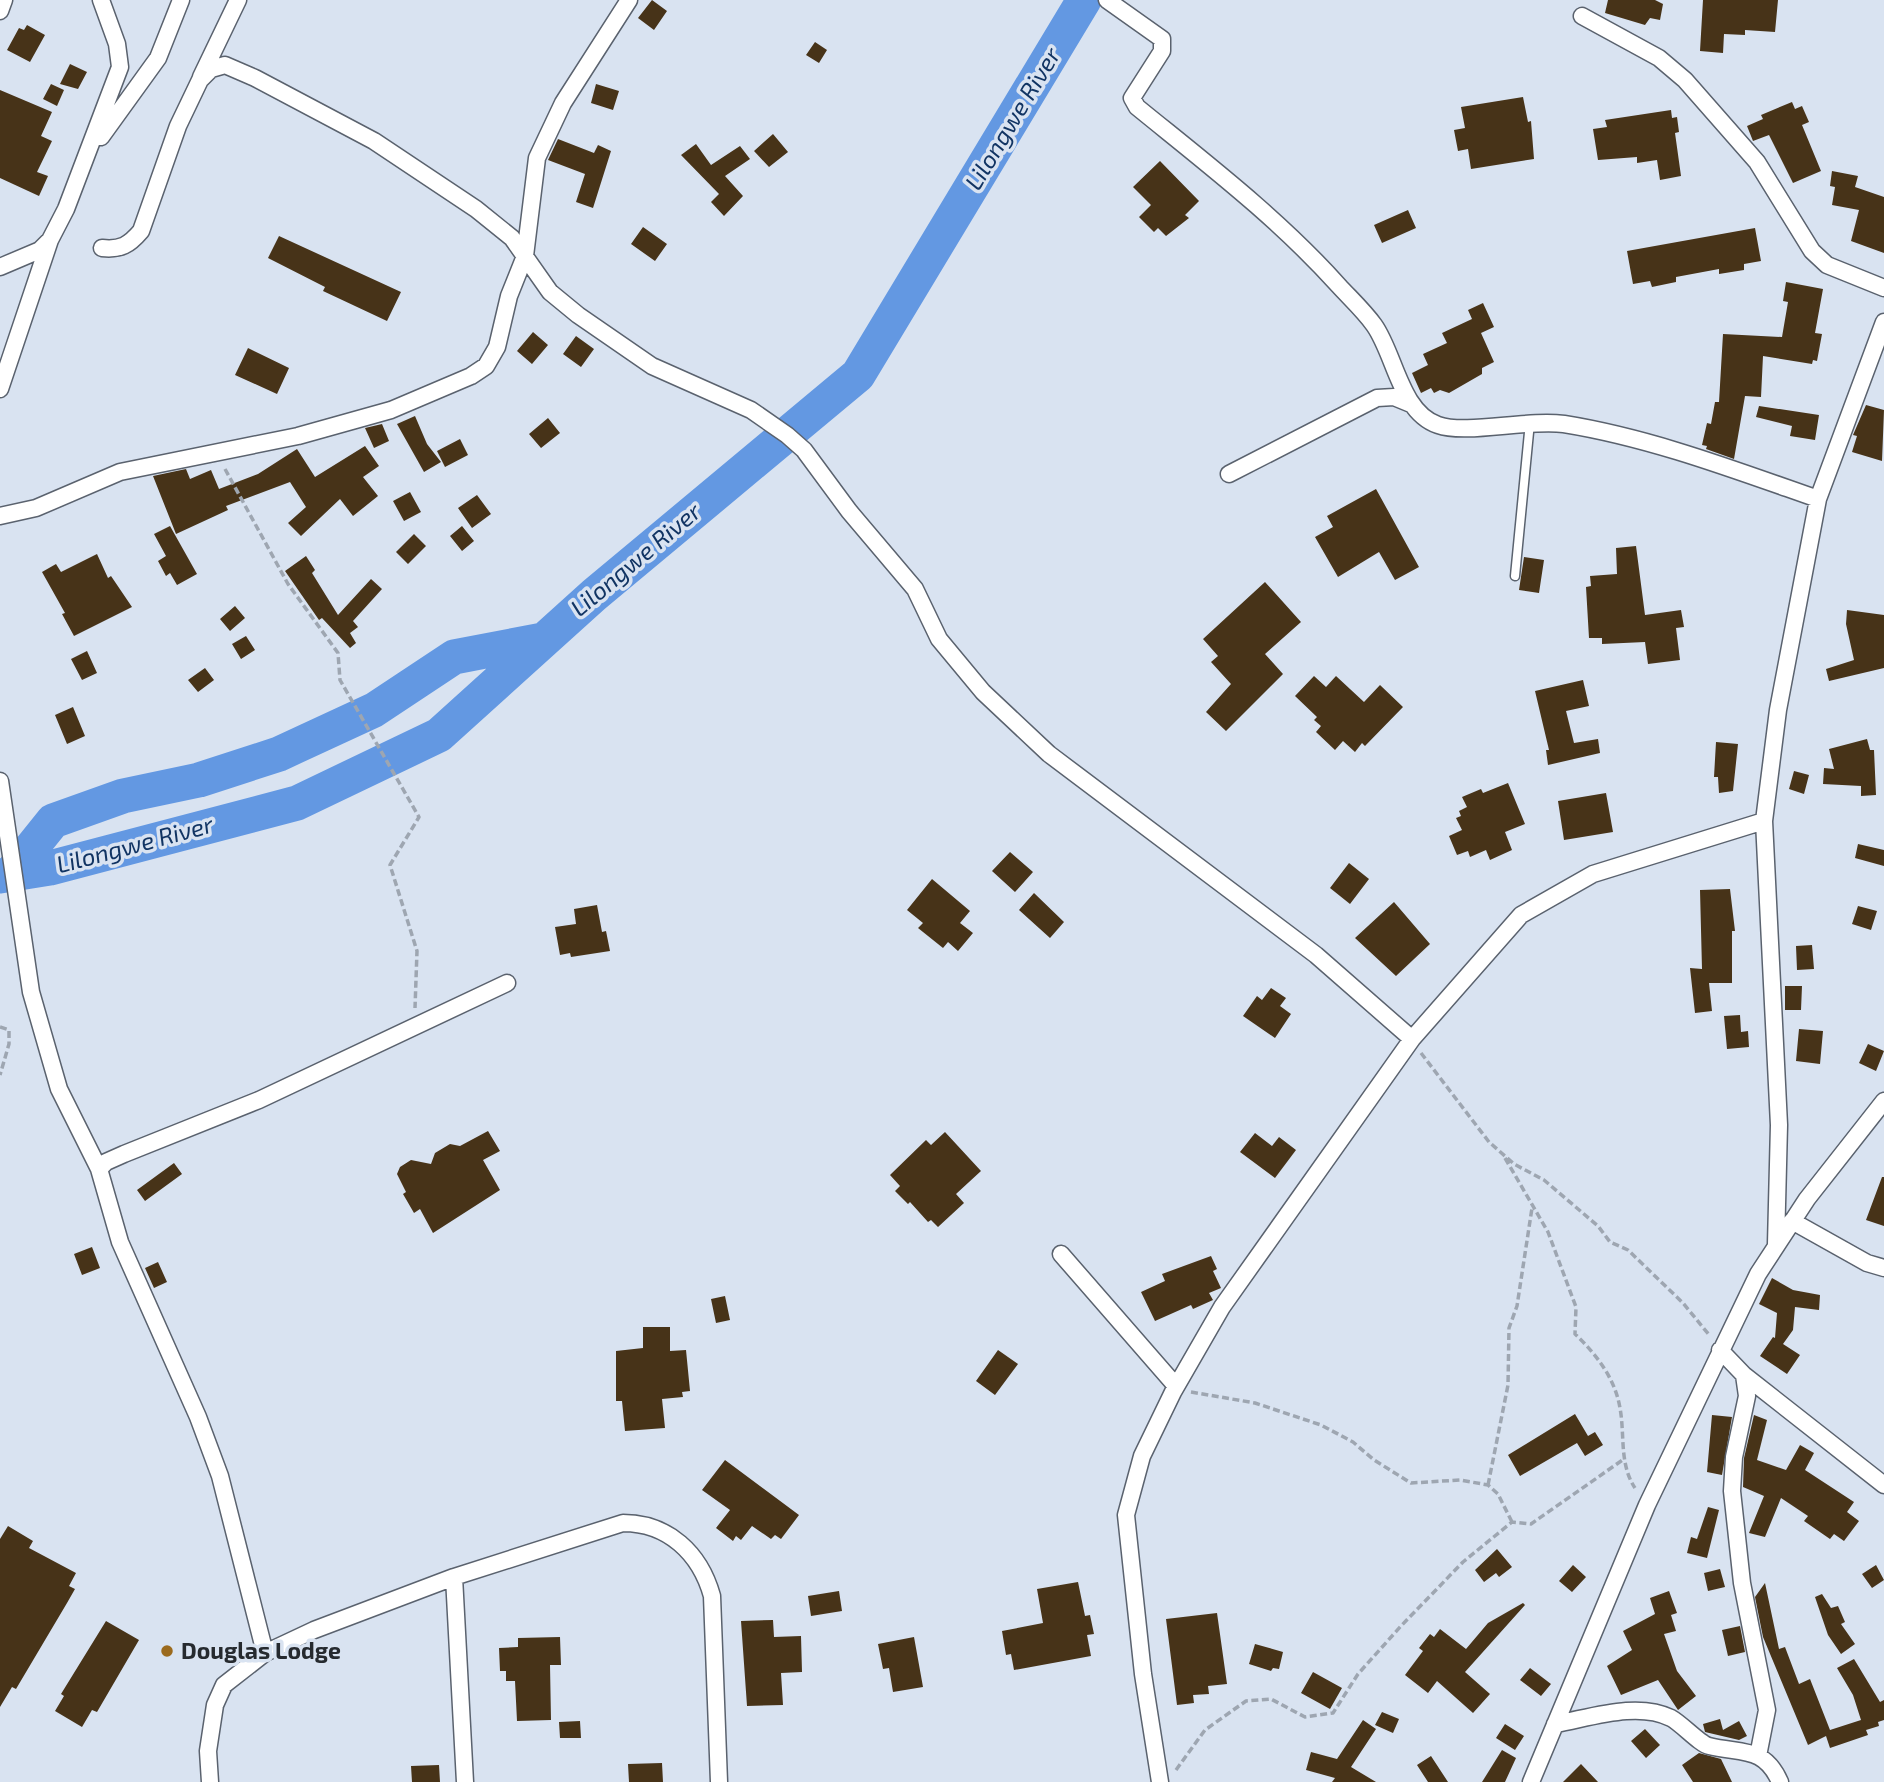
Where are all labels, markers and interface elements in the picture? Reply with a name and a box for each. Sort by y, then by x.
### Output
water label: Lilongwe River [958,41,1066,195]
water label: Lilongwe River [564,496,706,622]
water label: Lilongwe River [53,809,217,878]
place label: Douglas Lodge [181,1636,341,1664]
marker: Douglas Lodge [159,1643,175,1659]

